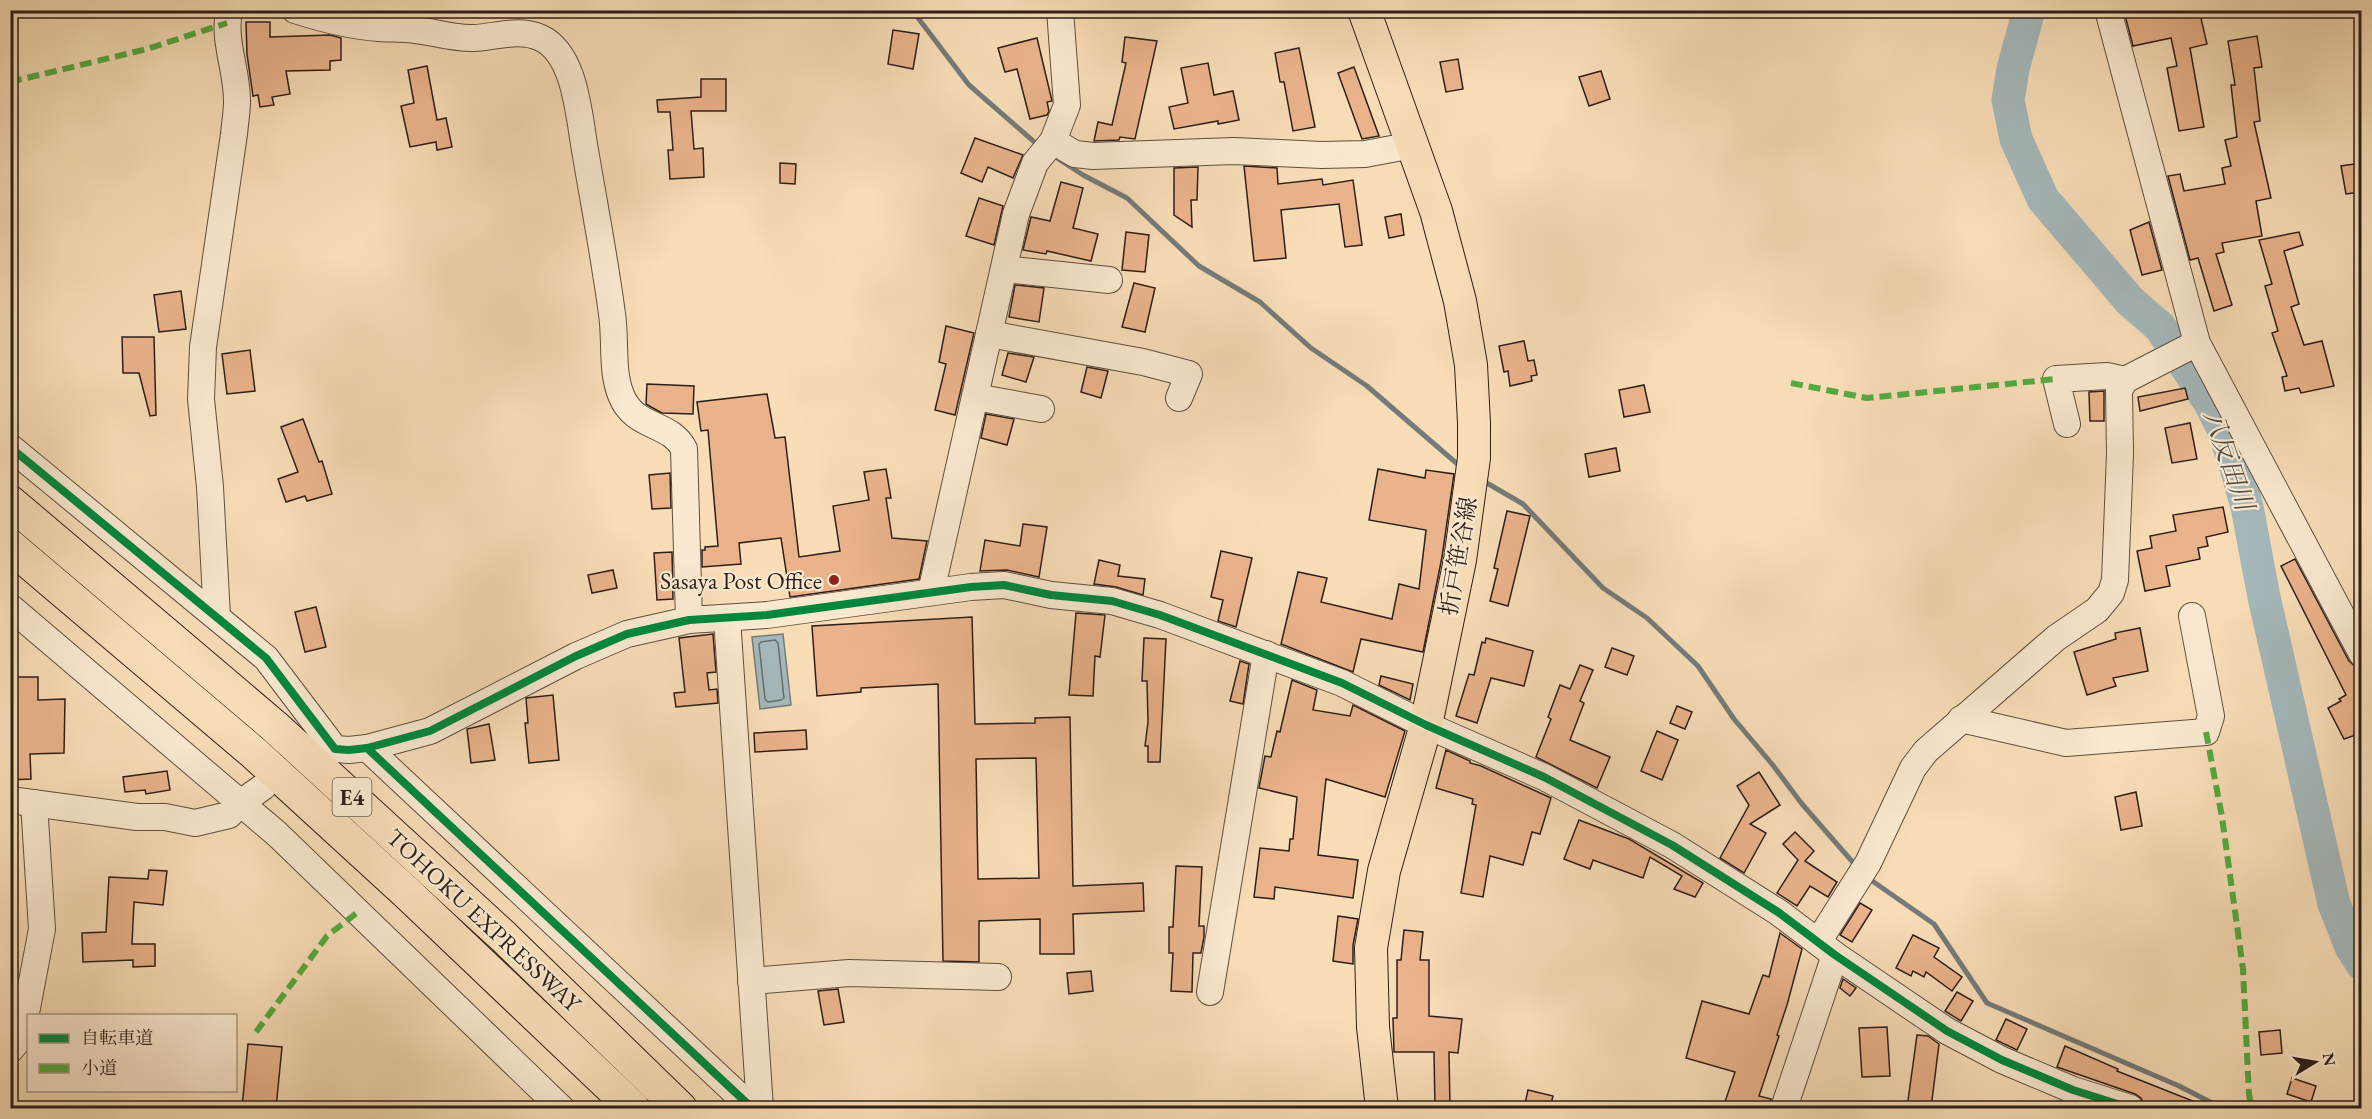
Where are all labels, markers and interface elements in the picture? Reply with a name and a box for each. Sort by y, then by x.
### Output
water label: 八反田川 [2196,405,2263,518]
street label: 折戸笹谷線 [1432,494,1484,618]
place label: Sasaya Post Office [660,565,822,596]
marker: Sasaya Post Office [827,573,841,587]
road number: E4 [332,778,372,816]
street label: TOHOKU EXPRESSWAY [380,822,589,1019]
legend [27,1014,237,1092]
text: 自転車道 [81,1026,153,1049]
north arrow [2285,1032,2345,1092]
text: N [2318,1051,2341,1068]
text: 小道 [81,1056,117,1079]

